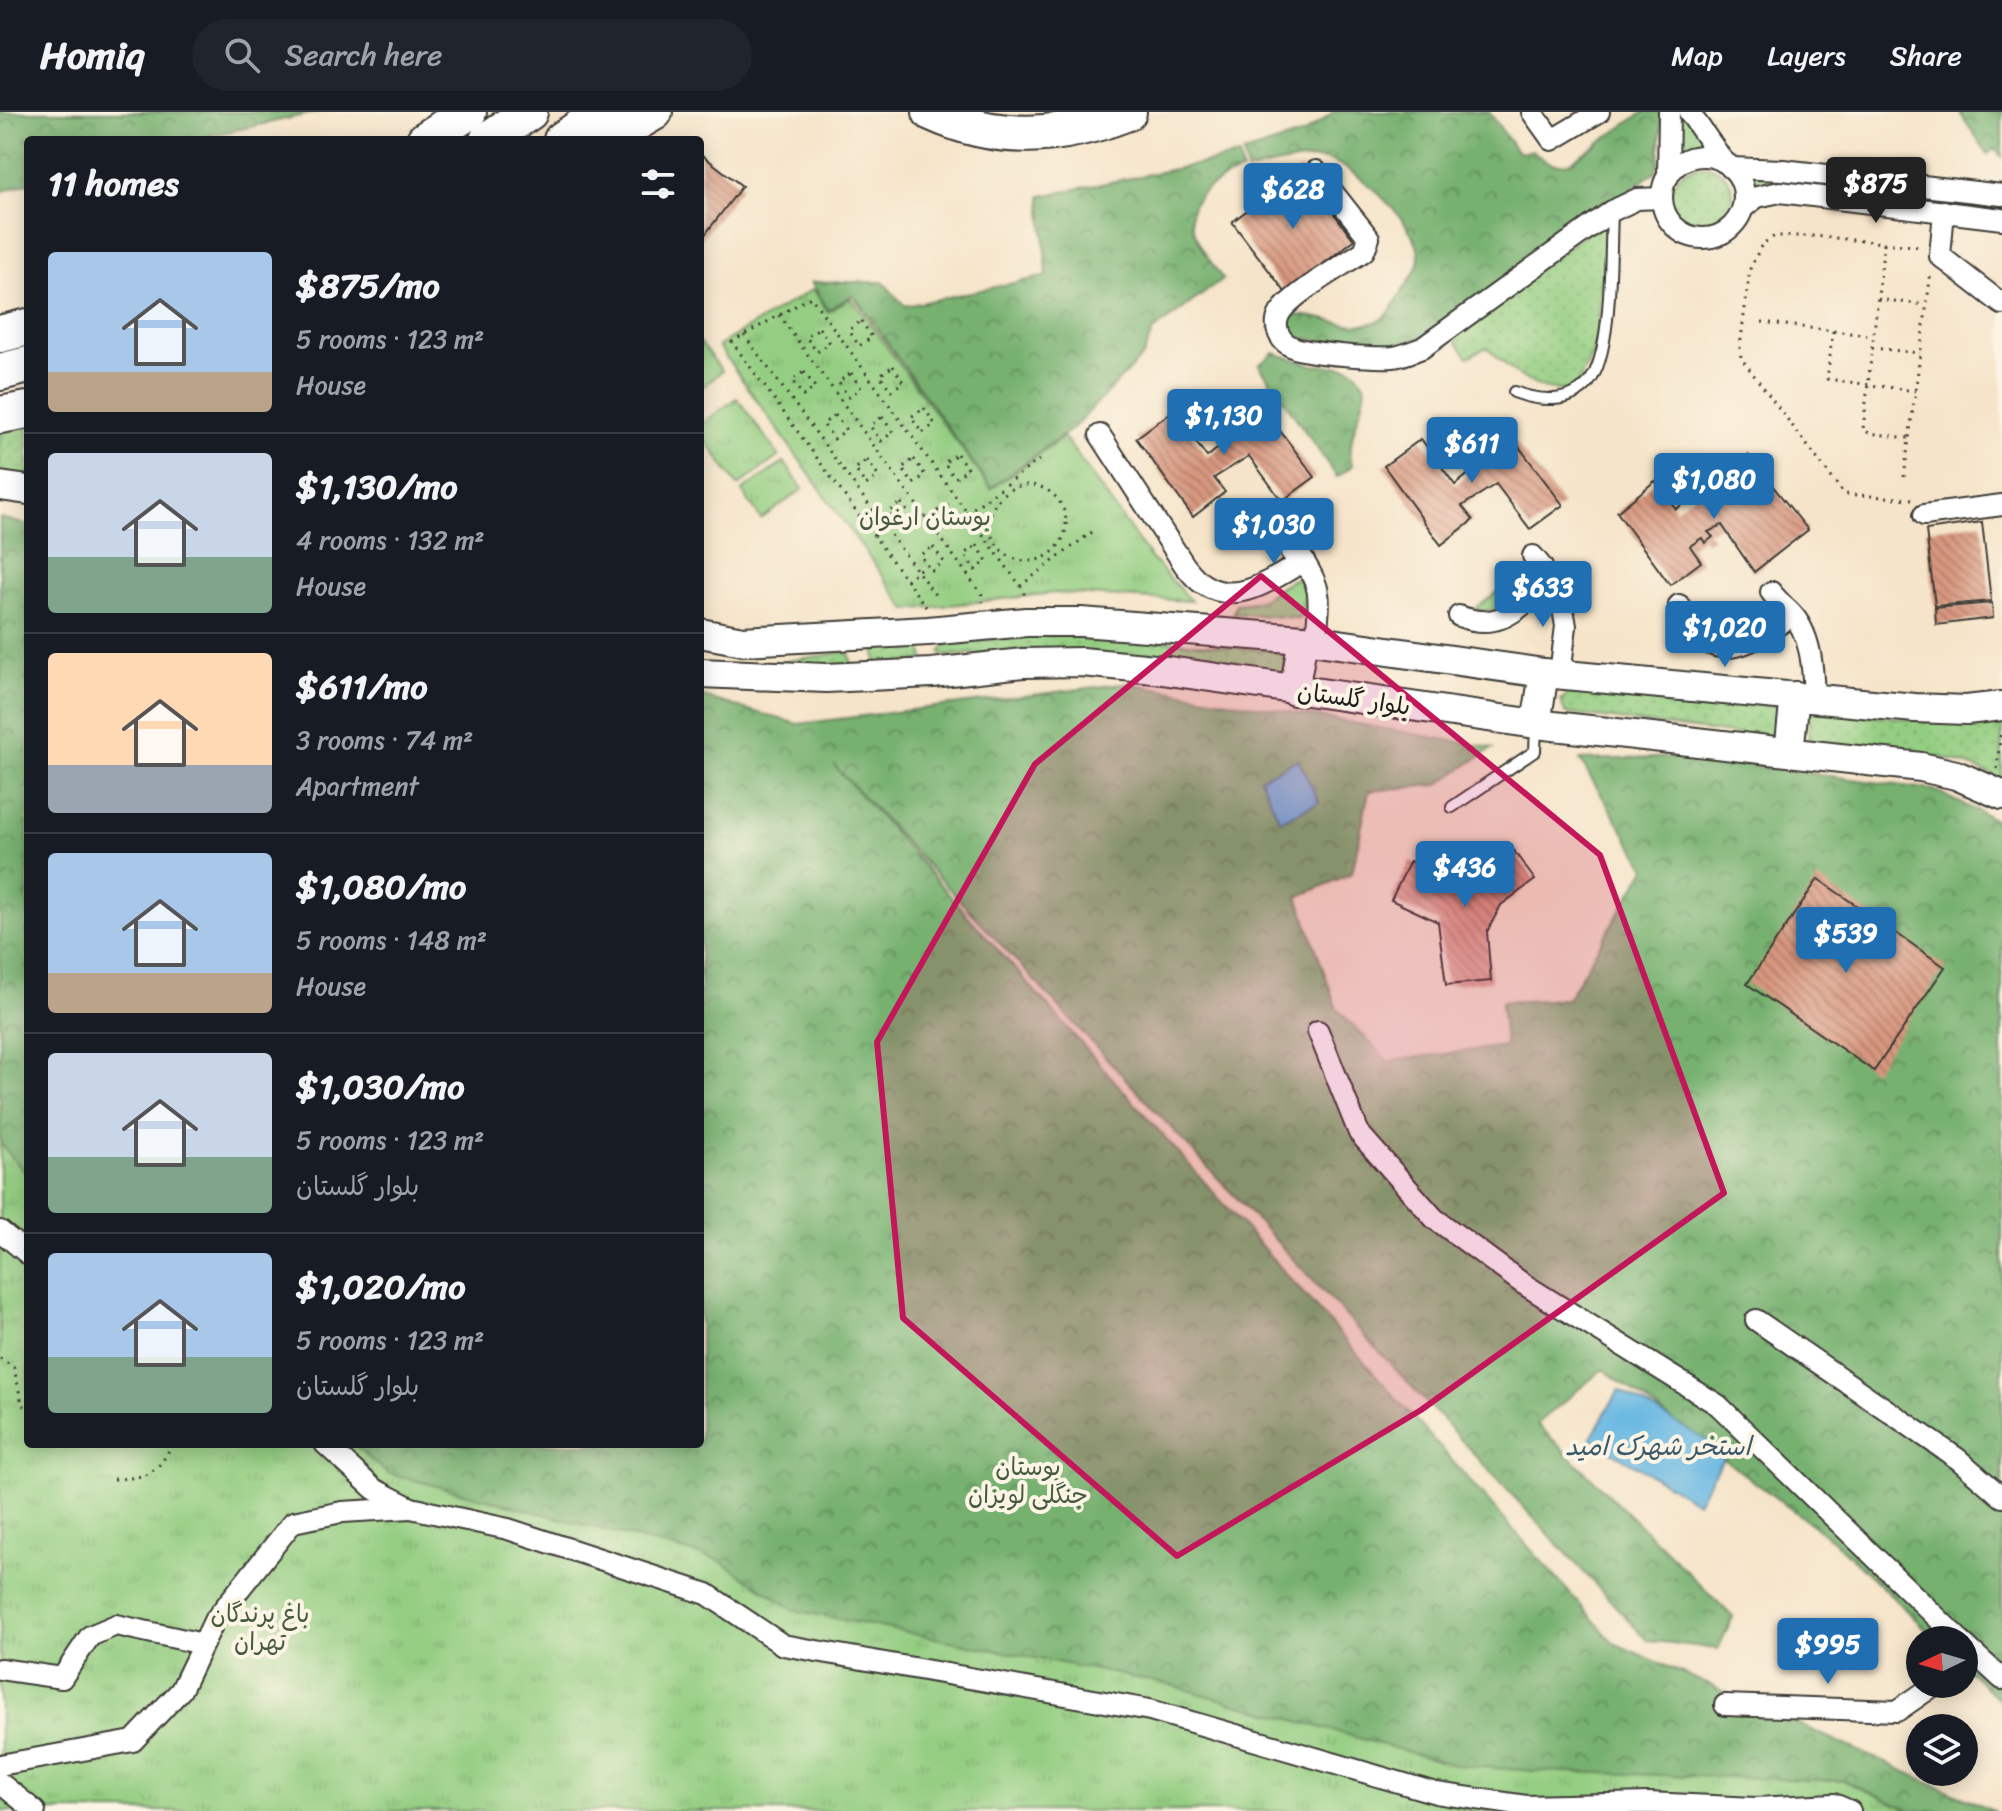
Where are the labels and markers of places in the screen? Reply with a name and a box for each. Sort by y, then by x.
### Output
pin: $875 [1829,157,1923,225]
pin: $628 [1246,163,1340,231]
pin: $1,130 [1159,389,1289,457]
pin: $611 [1425,417,1519,485]
pin: $1,080 [1649,453,1779,521]
pin: $1,030 [1209,498,1339,566]
pin: $633 [1496,561,1590,629]
pin: $1,020 [1660,601,1790,669]
pin: $436 [1418,841,1512,909]
pin: $539 [1799,907,1893,975]
pin: $995 [1781,1618,1875,1686]

